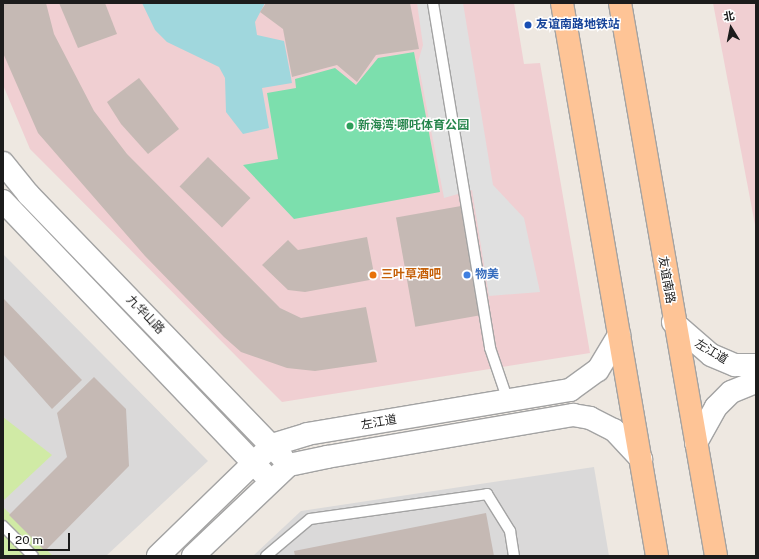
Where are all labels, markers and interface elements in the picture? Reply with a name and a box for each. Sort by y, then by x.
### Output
north arrow [711,8,751,48]
text: 北 [722,9,735,23]
place label: 友谊南路地铁站 [536,18,620,32]
marker: 友谊南路地铁站 [523,20,533,30]
place label: 新海湾·哪吒体育公园 [358,119,469,133]
marker: 新海湾·哪吒体育公园 [345,121,355,131]
street label: 友谊南路 [655,255,677,305]
place label: 三叶草酒吧 [381,268,441,282]
place label: 物美 [475,268,499,282]
marker: 三叶草酒吧 [368,270,378,280]
marker: 物美 [462,270,472,280]
street label: 九华山路 [123,293,167,337]
street label: 左江道 [692,337,730,367]
street label: 左江道 [360,413,398,433]
scale bar [10,525,72,551]
text: 20 m [15,533,43,547]

